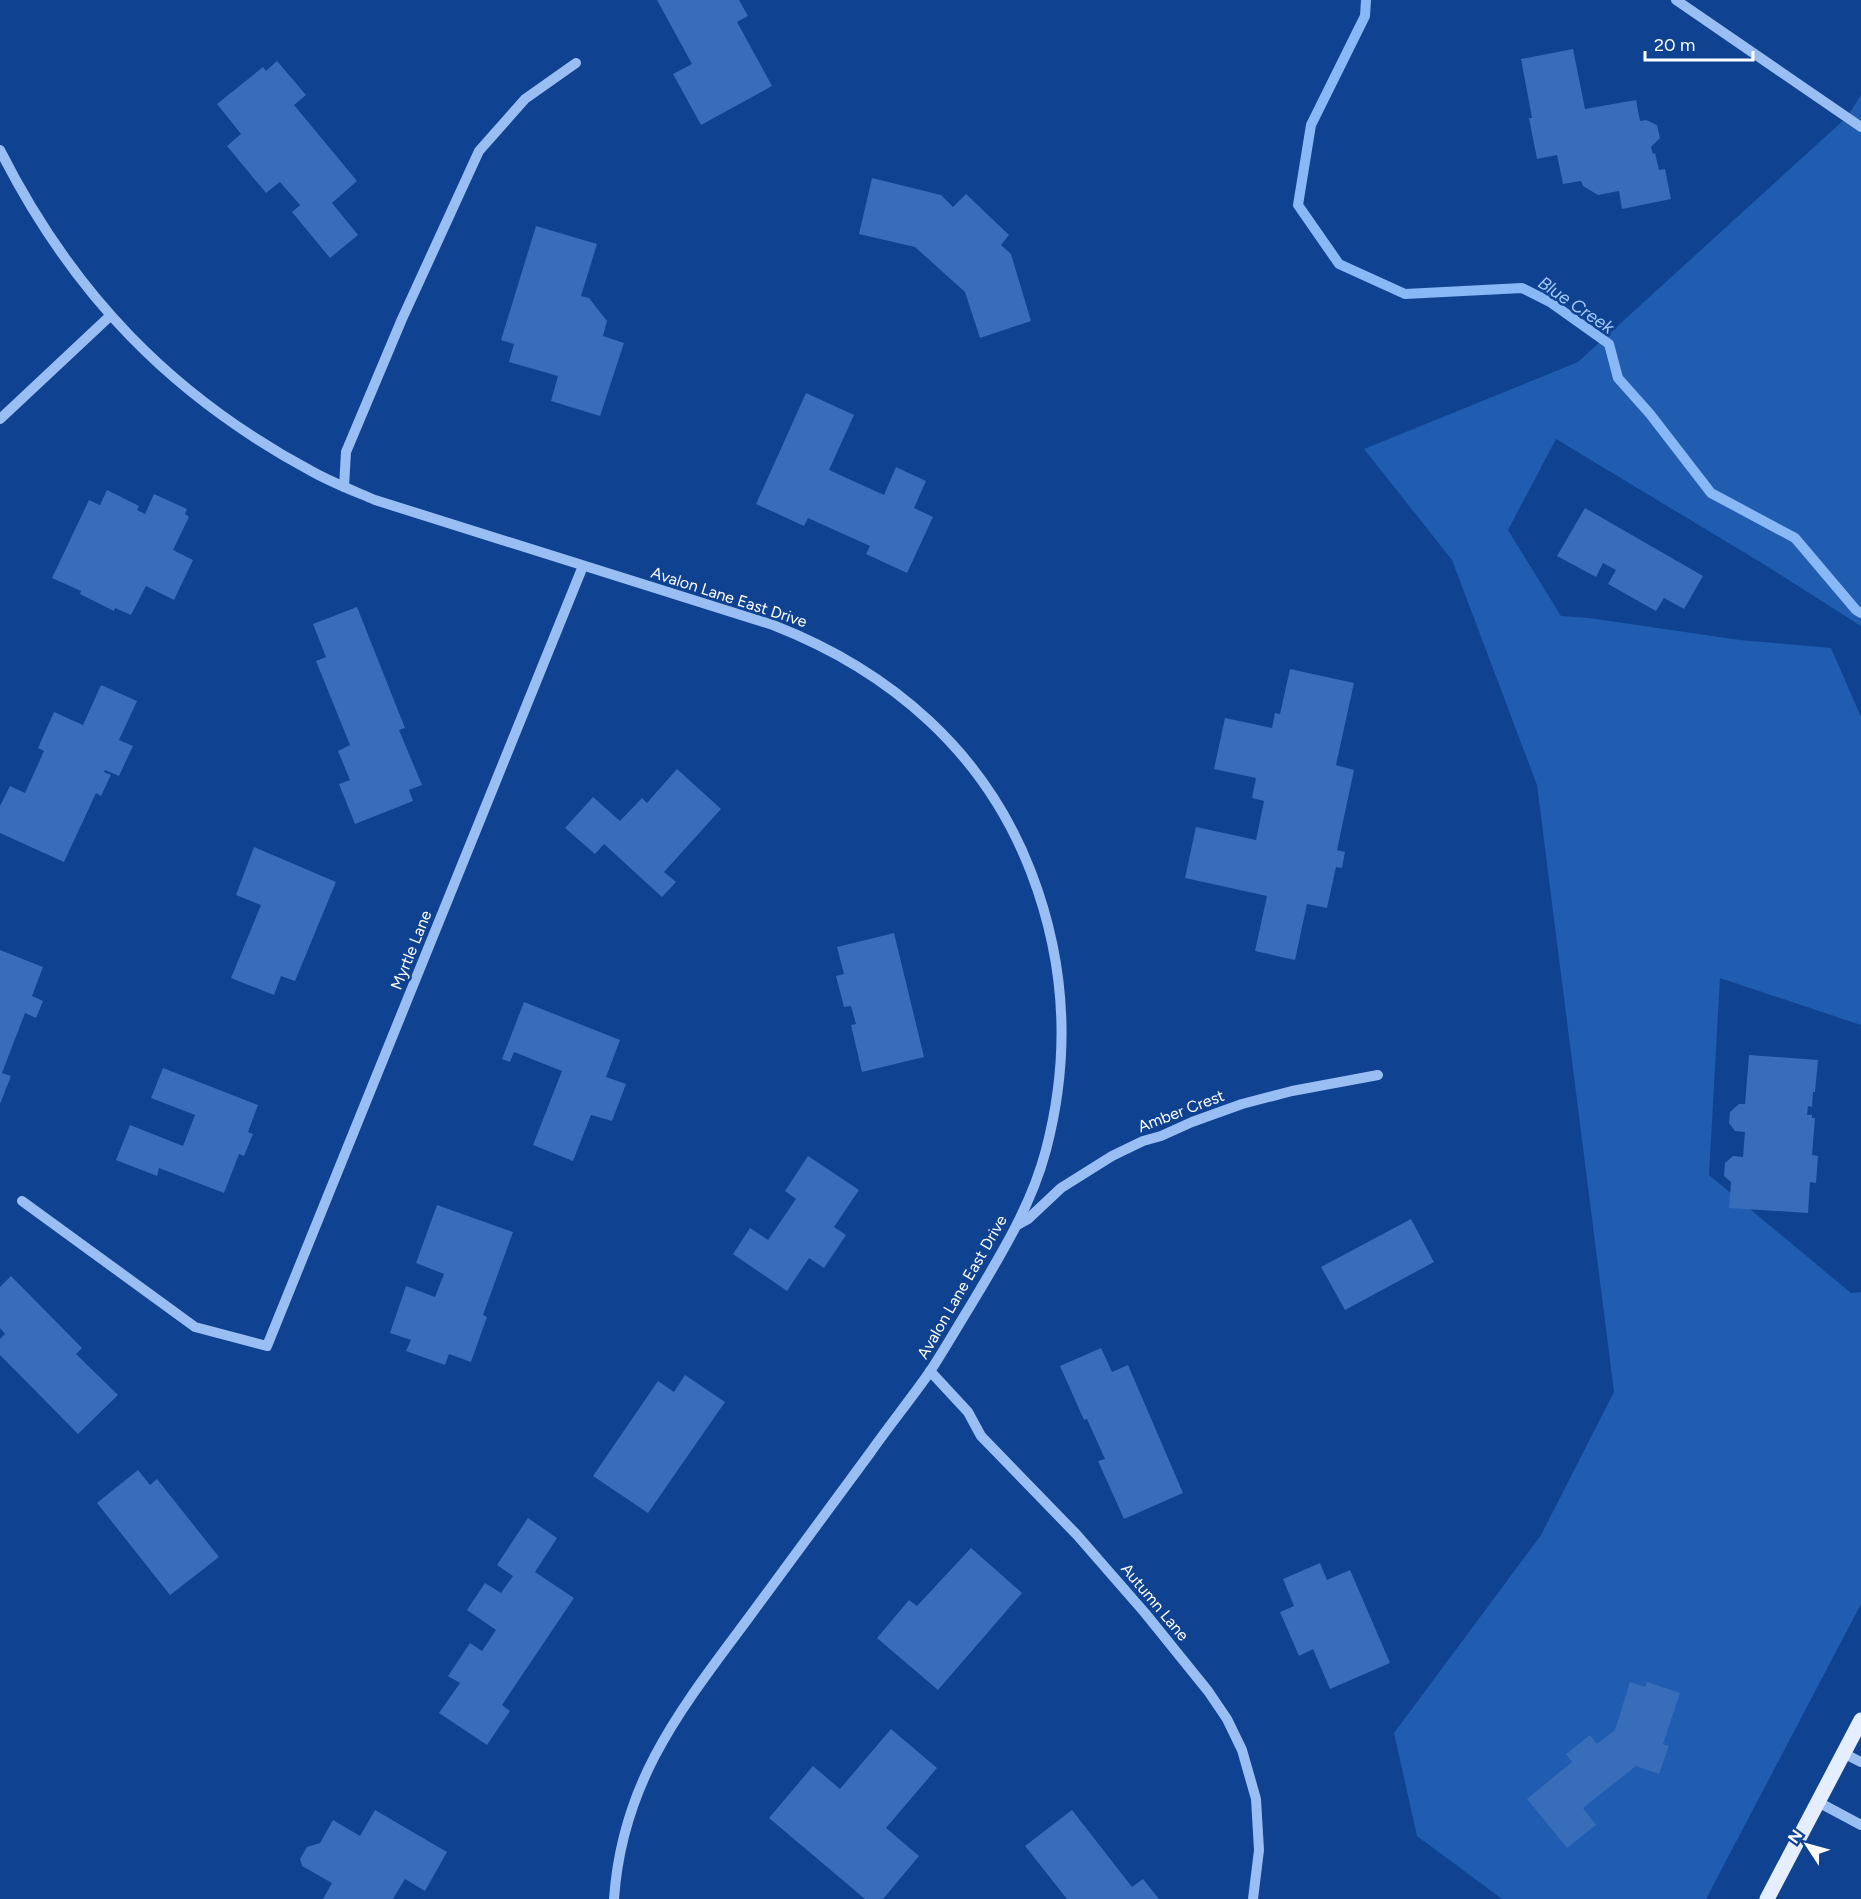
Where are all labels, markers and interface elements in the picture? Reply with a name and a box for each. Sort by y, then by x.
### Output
scale bar [1645,24,1753,62]
text: 20 m [1654,34,1695,56]
water label: Blue Creek [1534,272,1619,339]
street label: Avalon Lane East Drive [649,563,810,631]
street label: Myrtle Lane [387,907,436,992]
street label: Amber Crest [1135,1086,1227,1136]
street label: Avalon Lane East Drive [913,1212,1011,1362]
street label: Autumn Lane [1117,1559,1193,1645]
north arrow [1777,1815,1837,1875]
text: N [1784,1826,1807,1847]

